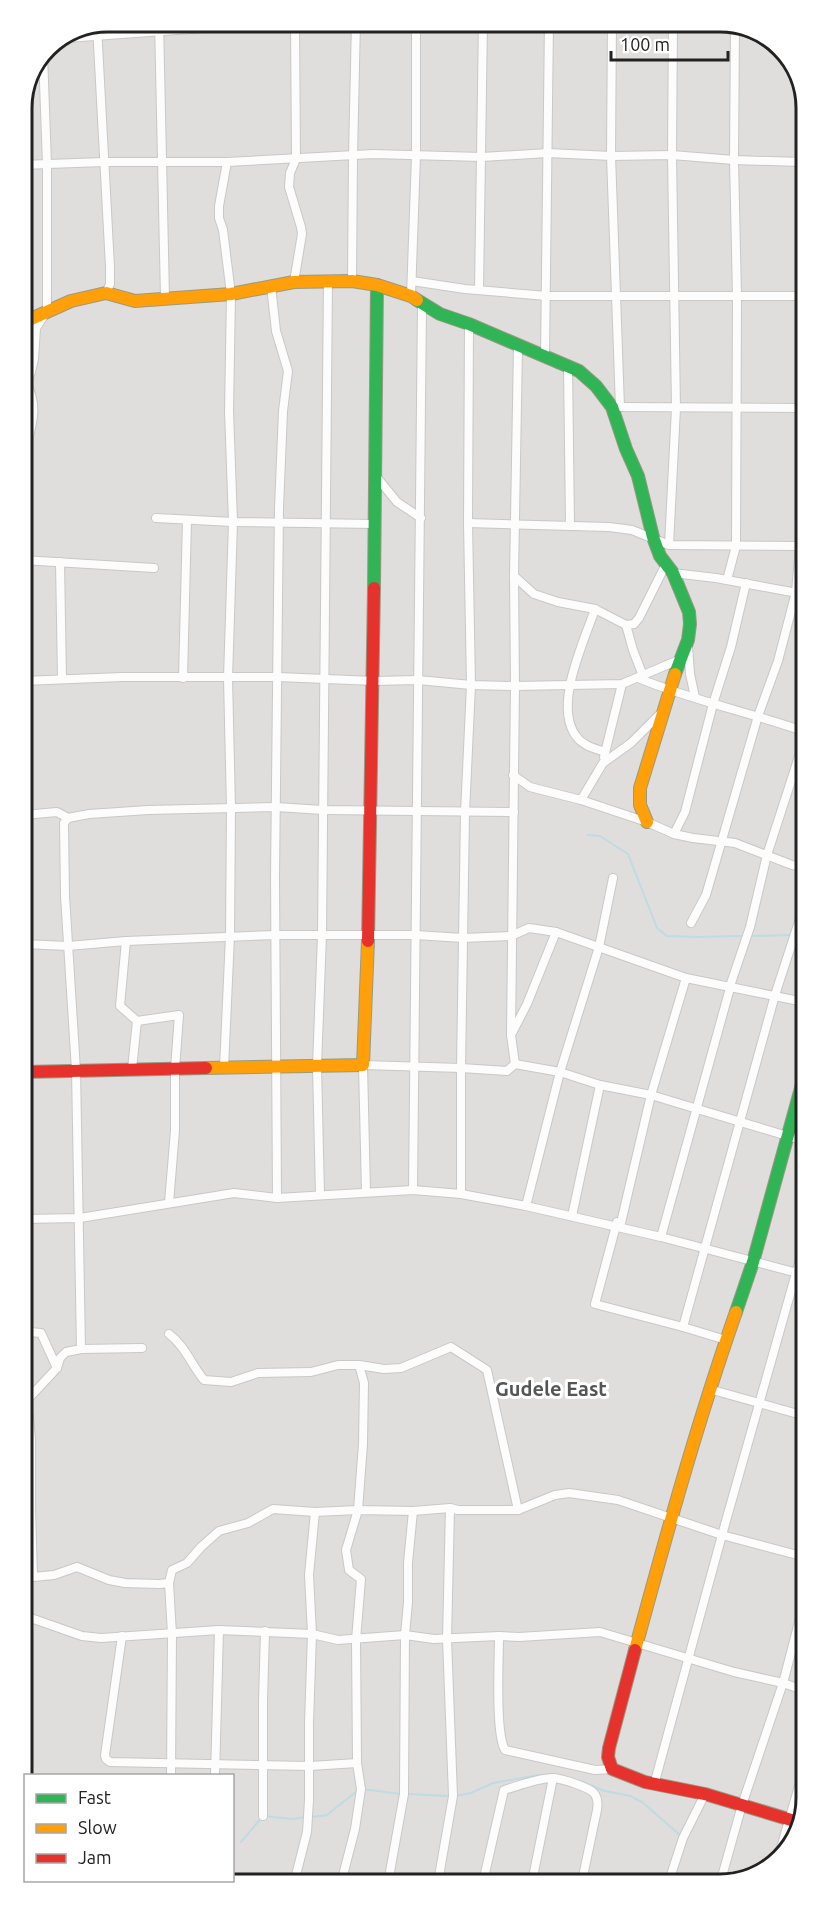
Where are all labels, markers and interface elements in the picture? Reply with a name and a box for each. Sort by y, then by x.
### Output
scale bar [611,24,728,62]
text: 100 m [620,34,670,54]
district label: Gudele East [495,1377,607,1400]
legend [24,1774,234,1882]
text: Fast [78,1787,111,1807]
text: Slow [78,1817,117,1837]
text: Jam [78,1847,112,1867]

